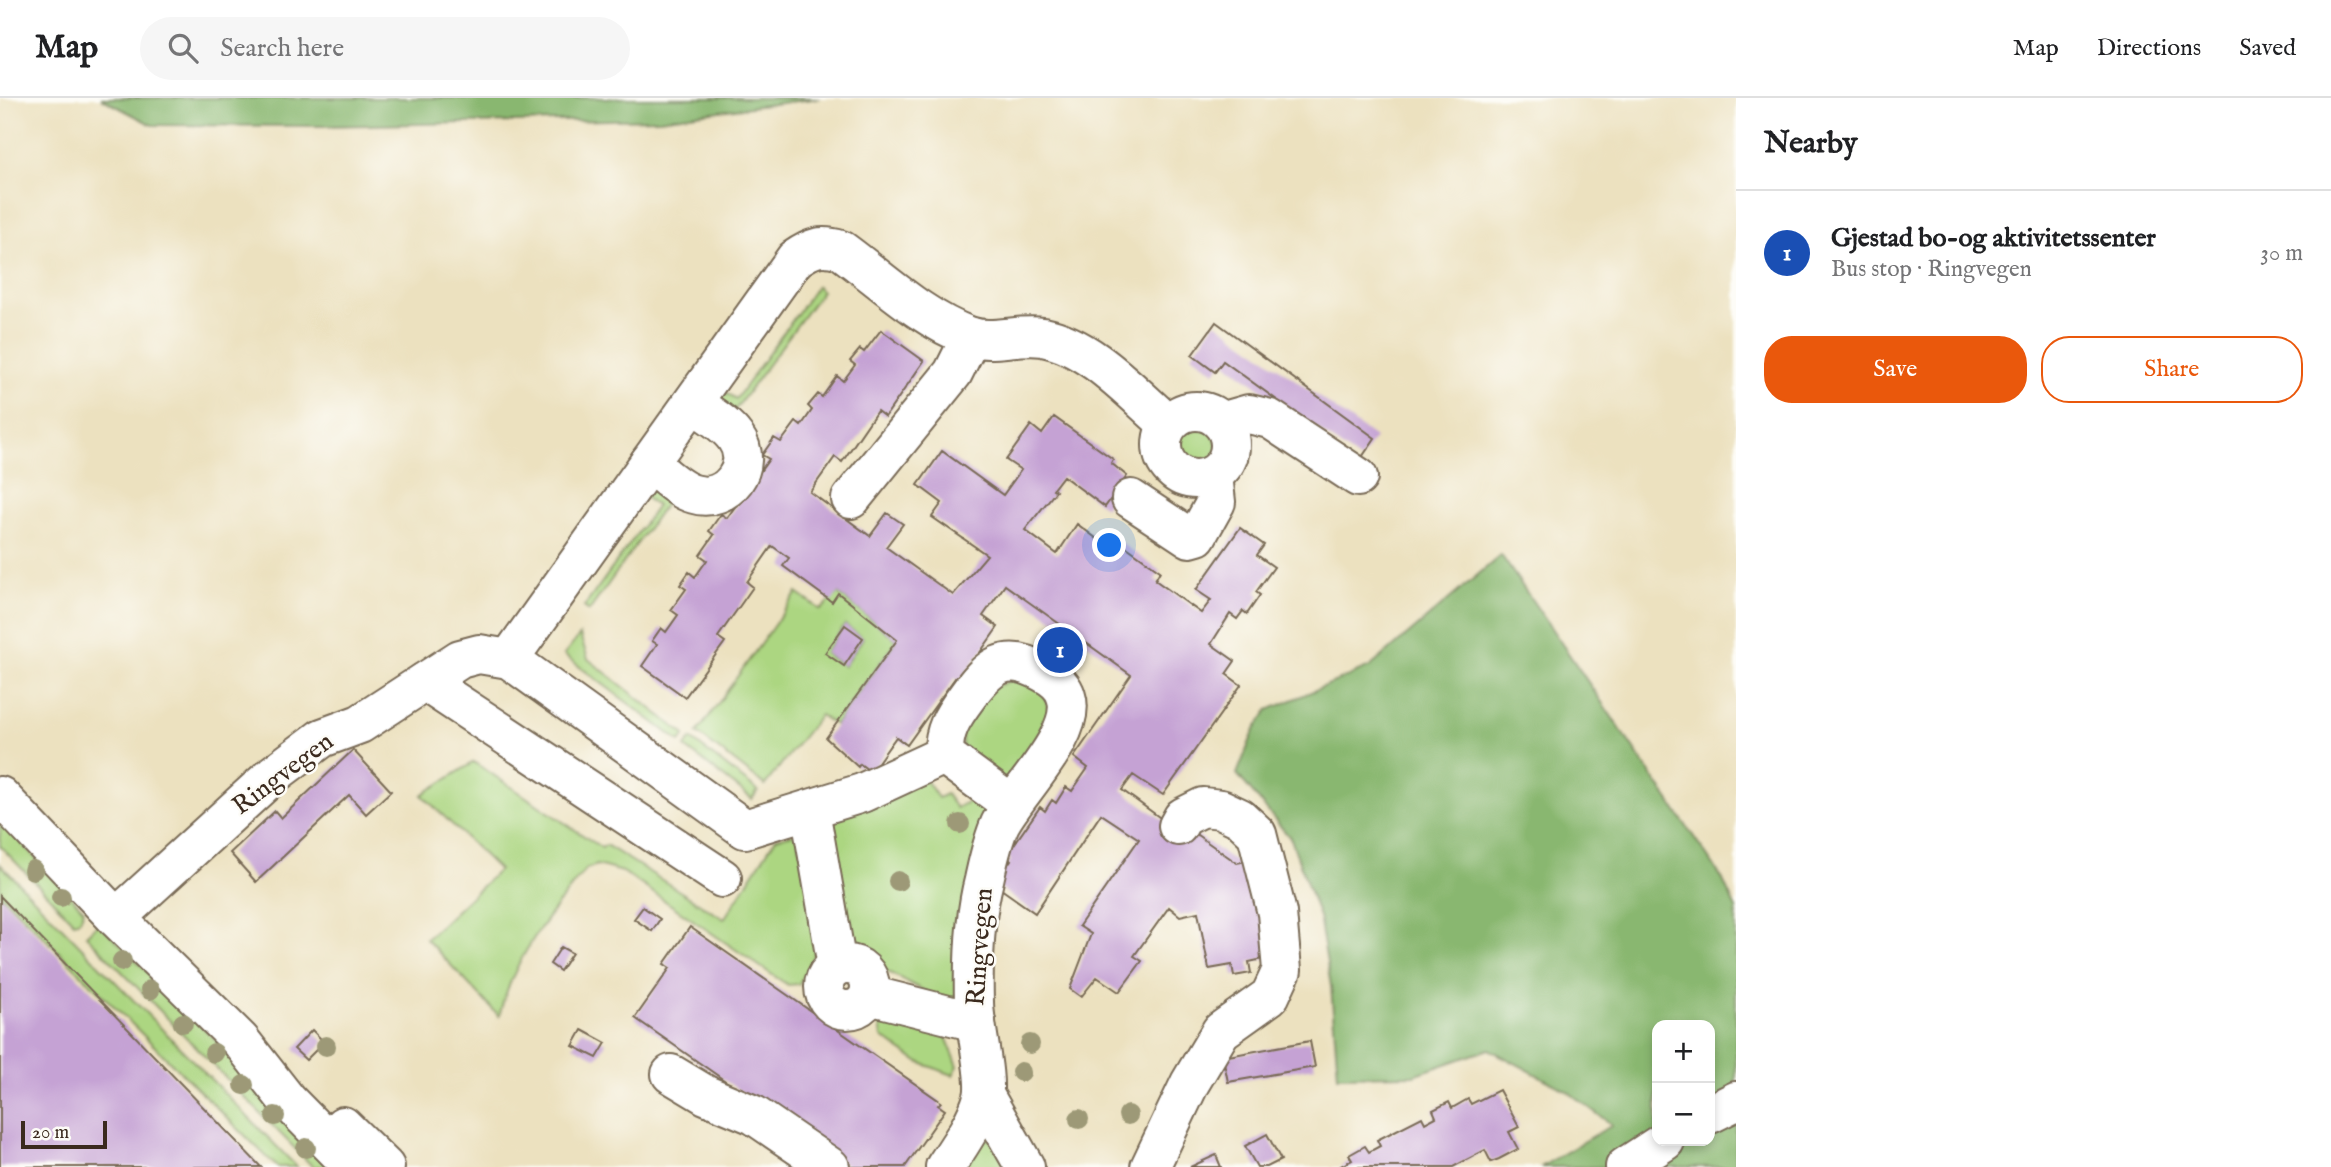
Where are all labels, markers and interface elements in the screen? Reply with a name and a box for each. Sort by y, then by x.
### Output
search box [140,17,630,80]
text: Map [35,27,98,69]
icon: search [164,29,202,67]
text: Search here [220,32,344,65]
text: Map [2013,33,2059,64]
text: Directions [2097,33,2201,64]
text: Saved [2239,33,2296,64]
text: Nearby [1764,125,1857,163]
text: Gjestad bo-og aktivitetssenter [1831,222,2156,255]
text: 1 [1783,239,1791,268]
text: 30 m [2260,239,2303,268]
text: Bus stop · Ringvegen [1831,255,2032,284]
button: Save [1764,336,2027,403]
button: Share [2041,336,2303,403]
your location [1092,528,1126,562]
pin: 1 [1037,624,1083,676]
street label: Ringvegen [226,725,340,823]
street label: Ringvegen [959,887,1001,1007]
map controls [1652,1020,1715,1146]
button: + [1652,1020,1715,1083]
button: − [1652,1083,1715,1146]
scale bar [21,1118,107,1150]
text: 20 m [32,1121,69,1145]

